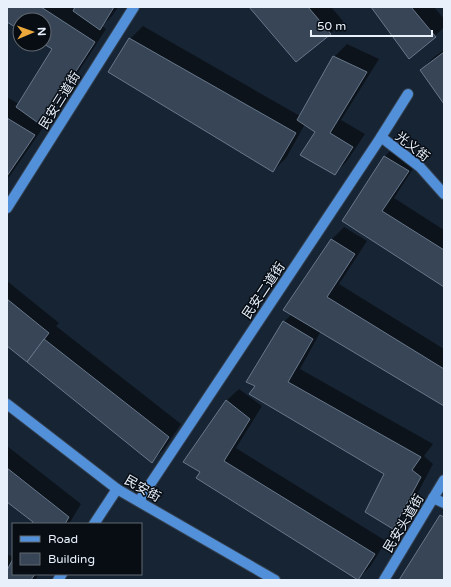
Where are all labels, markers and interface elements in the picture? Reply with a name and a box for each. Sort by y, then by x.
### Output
north arrow [12,12,52,52]
scale bar [311,12,432,38]
text: 50 m [317,19,346,33]
text: N [35,27,48,36]
street label: 民安三道街 [36,69,84,132]
street label: 光义街 [392,128,433,165]
street label: 民安二道街 [239,259,289,322]
street label: 民安街 [122,472,163,506]
street label: 民安头道街 [380,492,427,555]
legend [12,523,142,575]
text: Road [48,532,78,546]
text: Building [48,552,95,566]

